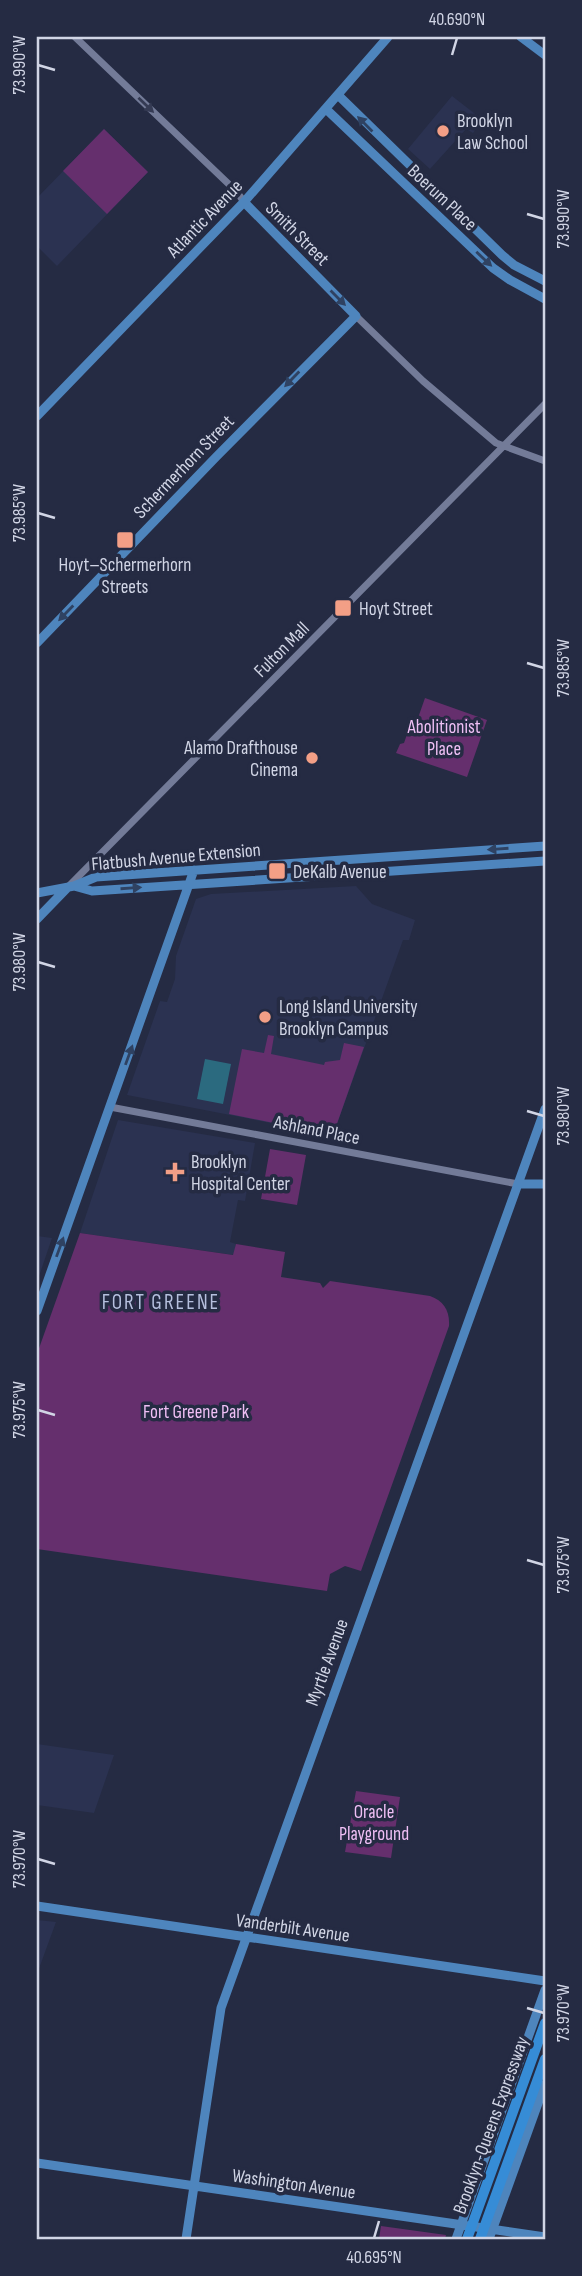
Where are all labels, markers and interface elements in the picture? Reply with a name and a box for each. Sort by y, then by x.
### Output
text: 40.690°N [429,9,485,30]
text: 73.990°W [9,35,30,94]
one-way arrow [137,97,154,113]
place label: Brooklyn Law School [457,110,528,155]
one-way arrow [358,116,374,133]
marker: Brooklyn Law School [435,123,451,139]
street label: Boerum Place [402,160,481,236]
street label: Atlantic Avenue [162,175,248,264]
text: 73.990°W [553,189,574,248]
street label: Smith Street [260,197,334,271]
one-way arrow [475,251,492,267]
one-way arrow [330,289,346,306]
one-way arrow [283,370,300,387]
street label: Schermerhorn Street [129,410,239,524]
text: 73.985°W [9,484,30,542]
marker: Hoyt–Schermerhorn Streets [115,530,135,550]
place label: Hoyt–Schermerhorn Streets [59,554,191,599]
marker: Hoyt Street [333,598,353,618]
place label: Hoyt Street [359,598,433,621]
one-way arrow [58,604,74,621]
street label: Fulton Mall [250,618,315,683]
text: 73.985°W [553,639,574,697]
park label: Abolitionist Place [406,716,481,761]
place label: Alamo Drafthouse Cinema [183,737,298,782]
marker: Alamo Drafthouse Cinema [304,750,320,766]
street label: Flatbush Avenue Extension [91,839,262,876]
one-way arrow [487,844,509,855]
marker: DeKalb Avenue [267,861,287,881]
place label: DeKalb Avenue [293,861,387,884]
one-way arrow [120,882,142,893]
text: 73.980°W [9,932,30,991]
place label: Long Island University Brooklyn Campus [279,996,418,1041]
marker: Long Island University Brooklyn Campus [257,1009,273,1025]
one-way arrow [123,1045,134,1066]
text: 73.980°W [553,1086,574,1145]
street label: Ashland Place [271,1111,362,1150]
place label: Brooklyn Hospital Center [191,1151,291,1196]
marker: Brooklyn Hospital Center [165,1162,185,1182]
one-way arrow [55,1236,66,1257]
district label: FORT GREENE [102,1290,220,1315]
text: 73.975°W [9,1381,30,1439]
park label: Fort Greene Park [143,1401,250,1424]
text: 73.975°W [553,1536,574,1594]
street label: Myrtle Avenue [301,1616,354,1709]
park label: Oracle Playground [339,1801,409,1846]
text: 73.970°W [9,1830,30,1888]
street label: Vanderbilt Avenue [234,1909,351,1948]
text: 73.970°W [553,1984,574,2042]
street label: Brooklyn-Queens Expressway [449,2033,534,2217]
street label: Washington Avenue [231,2164,357,2205]
text: 40.695°N [346,2247,402,2268]

